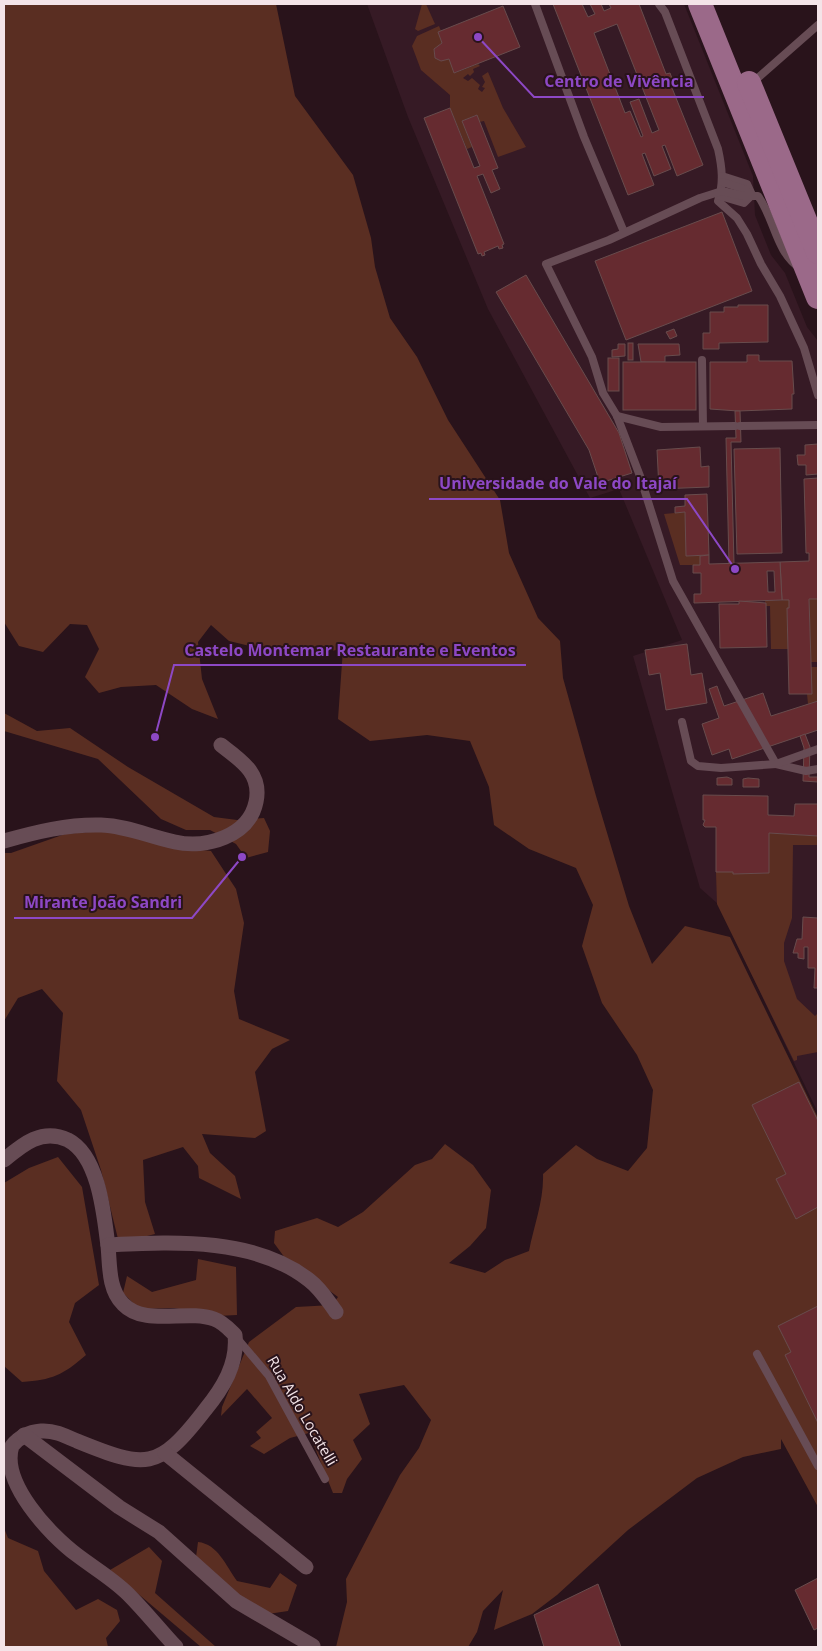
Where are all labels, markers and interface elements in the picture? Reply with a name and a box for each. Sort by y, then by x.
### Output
callout: Centro de Vivência [534,66,704,97]
text: Centro de Vivência [544,70,694,92]
callout: Universidade do Vale do Itajaí [429,468,687,499]
text: Universidade do Vale do Itajaí [439,472,678,494]
callout: Castelo Montemar Restaurante e Eventos [174,634,526,665]
text: Castelo Montemar Restaurante e Eventos [184,639,516,661]
callout: Mirante João Sandri [14,887,192,918]
text: Mirante João Sandri [24,891,182,913]
street label: Rua Aldo Locatelli [263,1352,342,1469]

